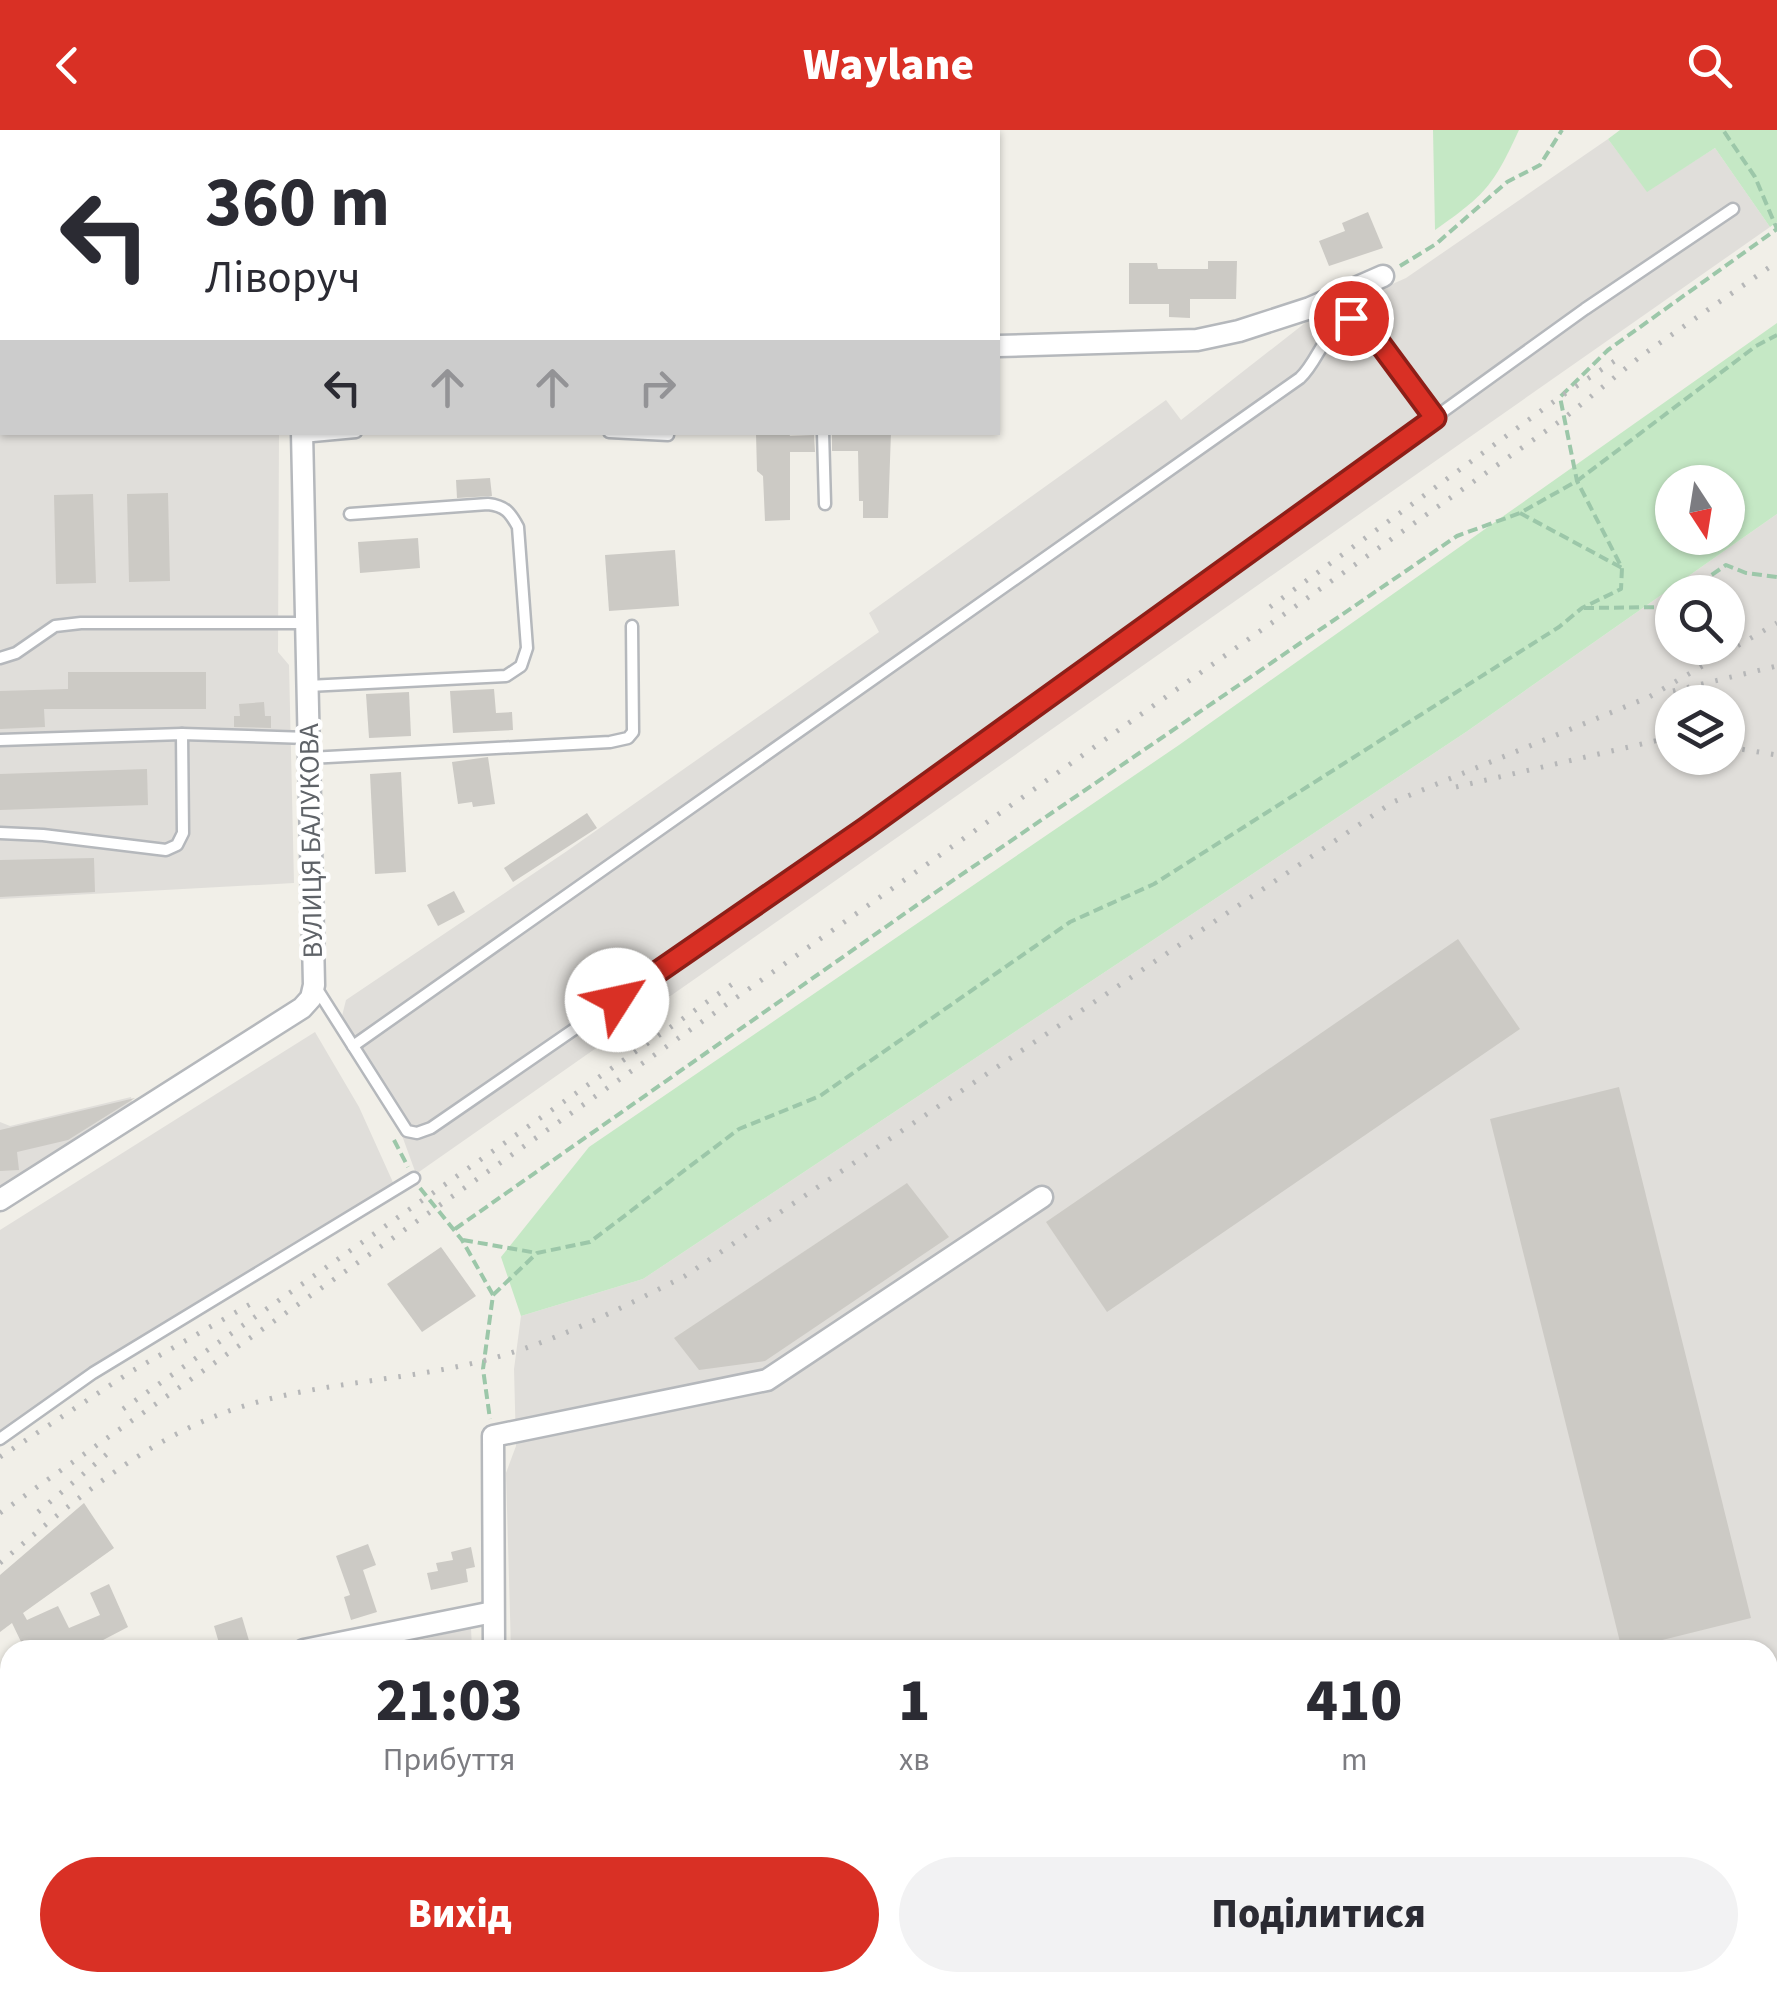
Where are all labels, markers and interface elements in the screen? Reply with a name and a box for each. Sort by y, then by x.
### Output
text: Waylane [803,33,974,97]
icon: back [40,38,95,93]
icon: search [1682,38,1737,93]
text: 360 m [205,153,390,253]
icon: left [40,170,170,300]
text: Ліворуч [205,246,361,310]
pin [1309,276,1394,361]
icon: arrive [1324,291,1379,346]
icon: left [315,360,370,415]
icon: ahead [420,360,475,415]
icon: ahead [525,360,580,415]
icon: right [630,360,685,415]
north arrow [1655,465,1745,555]
map controls [1655,465,1745,775]
button: search [1655,575,1745,665]
button: layers [1655,685,1745,775]
street label: ВУЛИЦЯ БАЛУКОВА [289,722,333,959]
position arrow [565,948,669,1052]
text: 21:03 [376,1659,523,1744]
text: 1 [898,1659,930,1744]
text: 410 [1306,1659,1402,1744]
text: Прибуття [383,1737,516,1783]
text: хв [899,1737,930,1783]
text: m [1341,1737,1367,1783]
button: Вихід [40,1857,879,1972]
button: Поділитися [899,1857,1738,1972]

